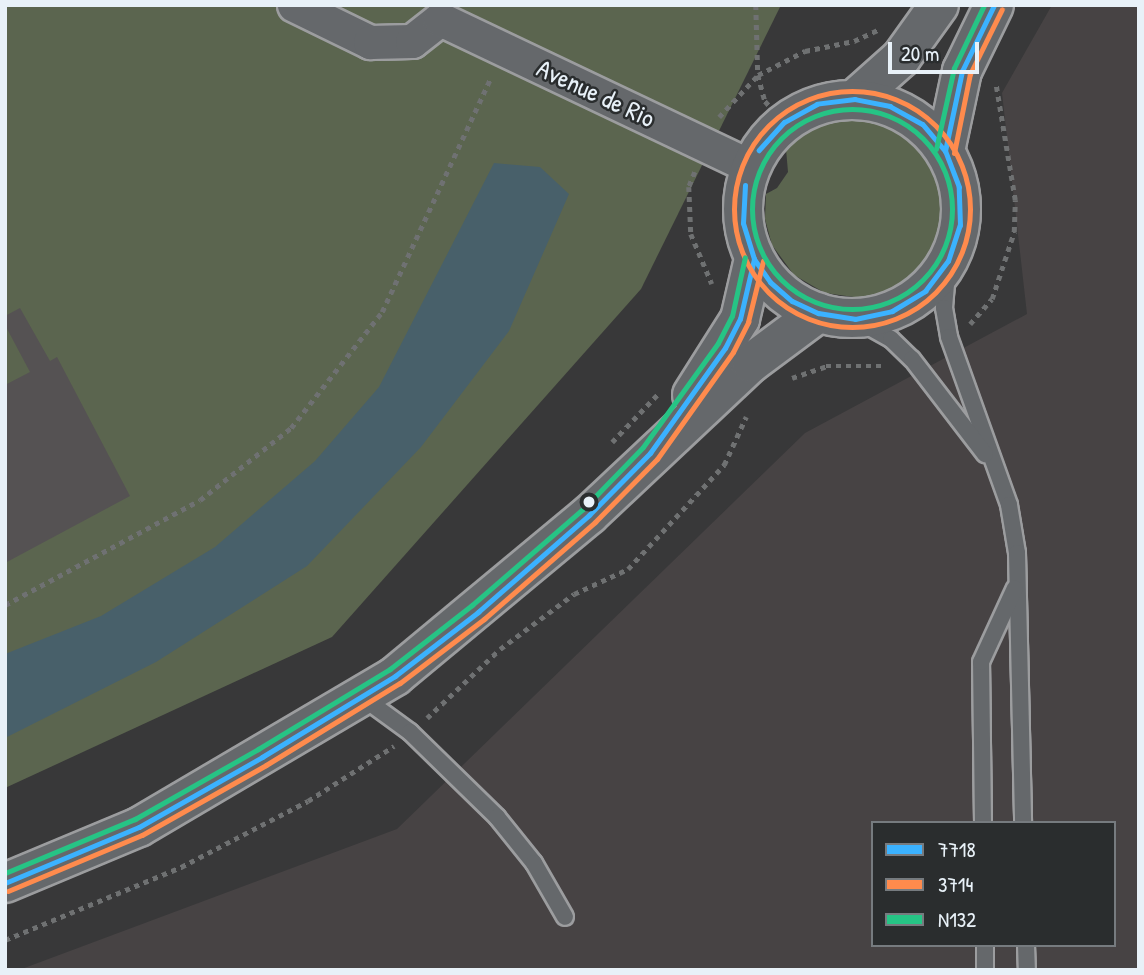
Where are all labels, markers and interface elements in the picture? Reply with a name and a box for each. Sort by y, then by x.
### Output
scale bar [892,28,983,72]
text: 20 m [901,39,939,68]
street label: Avenue de Rio [532,52,660,134]
unlabelled marker [582,495,596,509]
legend [871,821,1116,947]
text: 7718 [938,835,976,864]
text: 3714 [938,870,973,899]
text: N132 [938,905,976,934]

